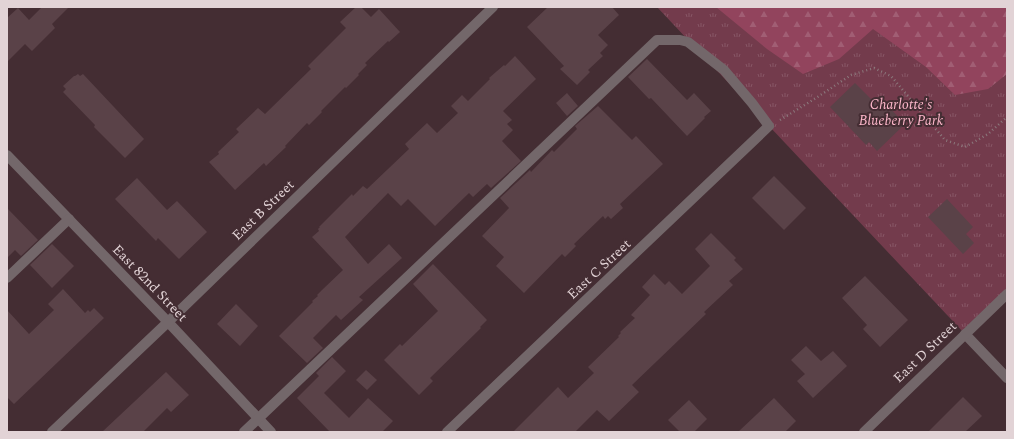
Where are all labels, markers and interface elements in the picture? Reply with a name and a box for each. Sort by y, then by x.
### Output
park label: Charlotte's Blueberry Park [859,94,944,131]
street label: East B Street [227,175,299,245]
street label: East C Street [562,234,636,304]
street label: East 82nd Street [108,240,193,326]
street label: East D Street [888,316,962,388]

